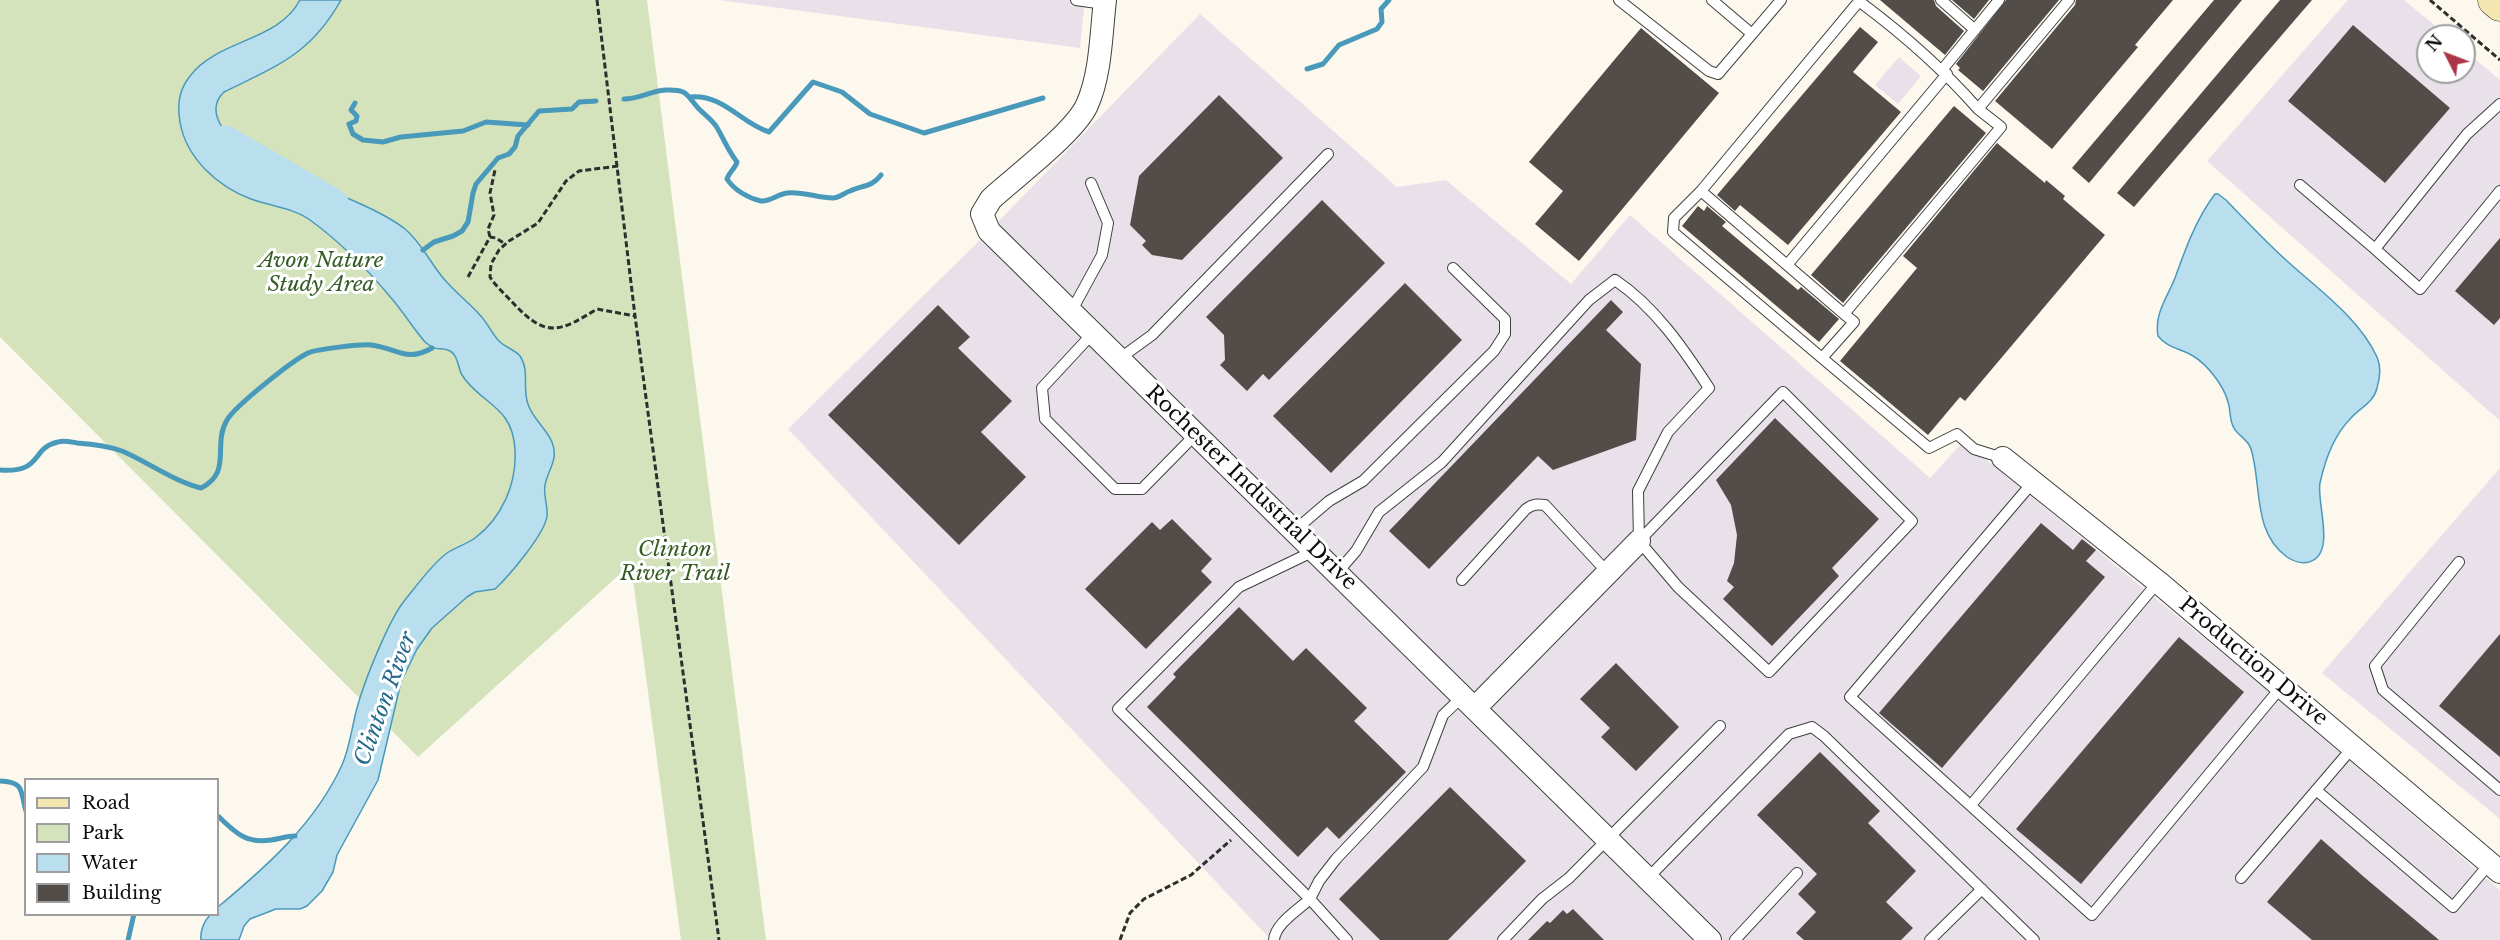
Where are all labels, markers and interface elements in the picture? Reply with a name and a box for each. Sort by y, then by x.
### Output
north arrow [2416,24,2476,84]
text: N [2422,31,2447,56]
park label: Avon Nature Study Area [259,248,383,298]
street label: Rochester Industrial Drive [1140,380,1362,596]
park label: Clinton River Trail [620,537,730,587]
street label: Production Drive [2173,592,2333,732]
water label: Clinton River [350,628,422,770]
legend [24,778,219,916]
text: Road [82,792,130,814]
text: Park [82,822,124,844]
text: Water [82,852,137,874]
text: Building [82,882,161,904]

